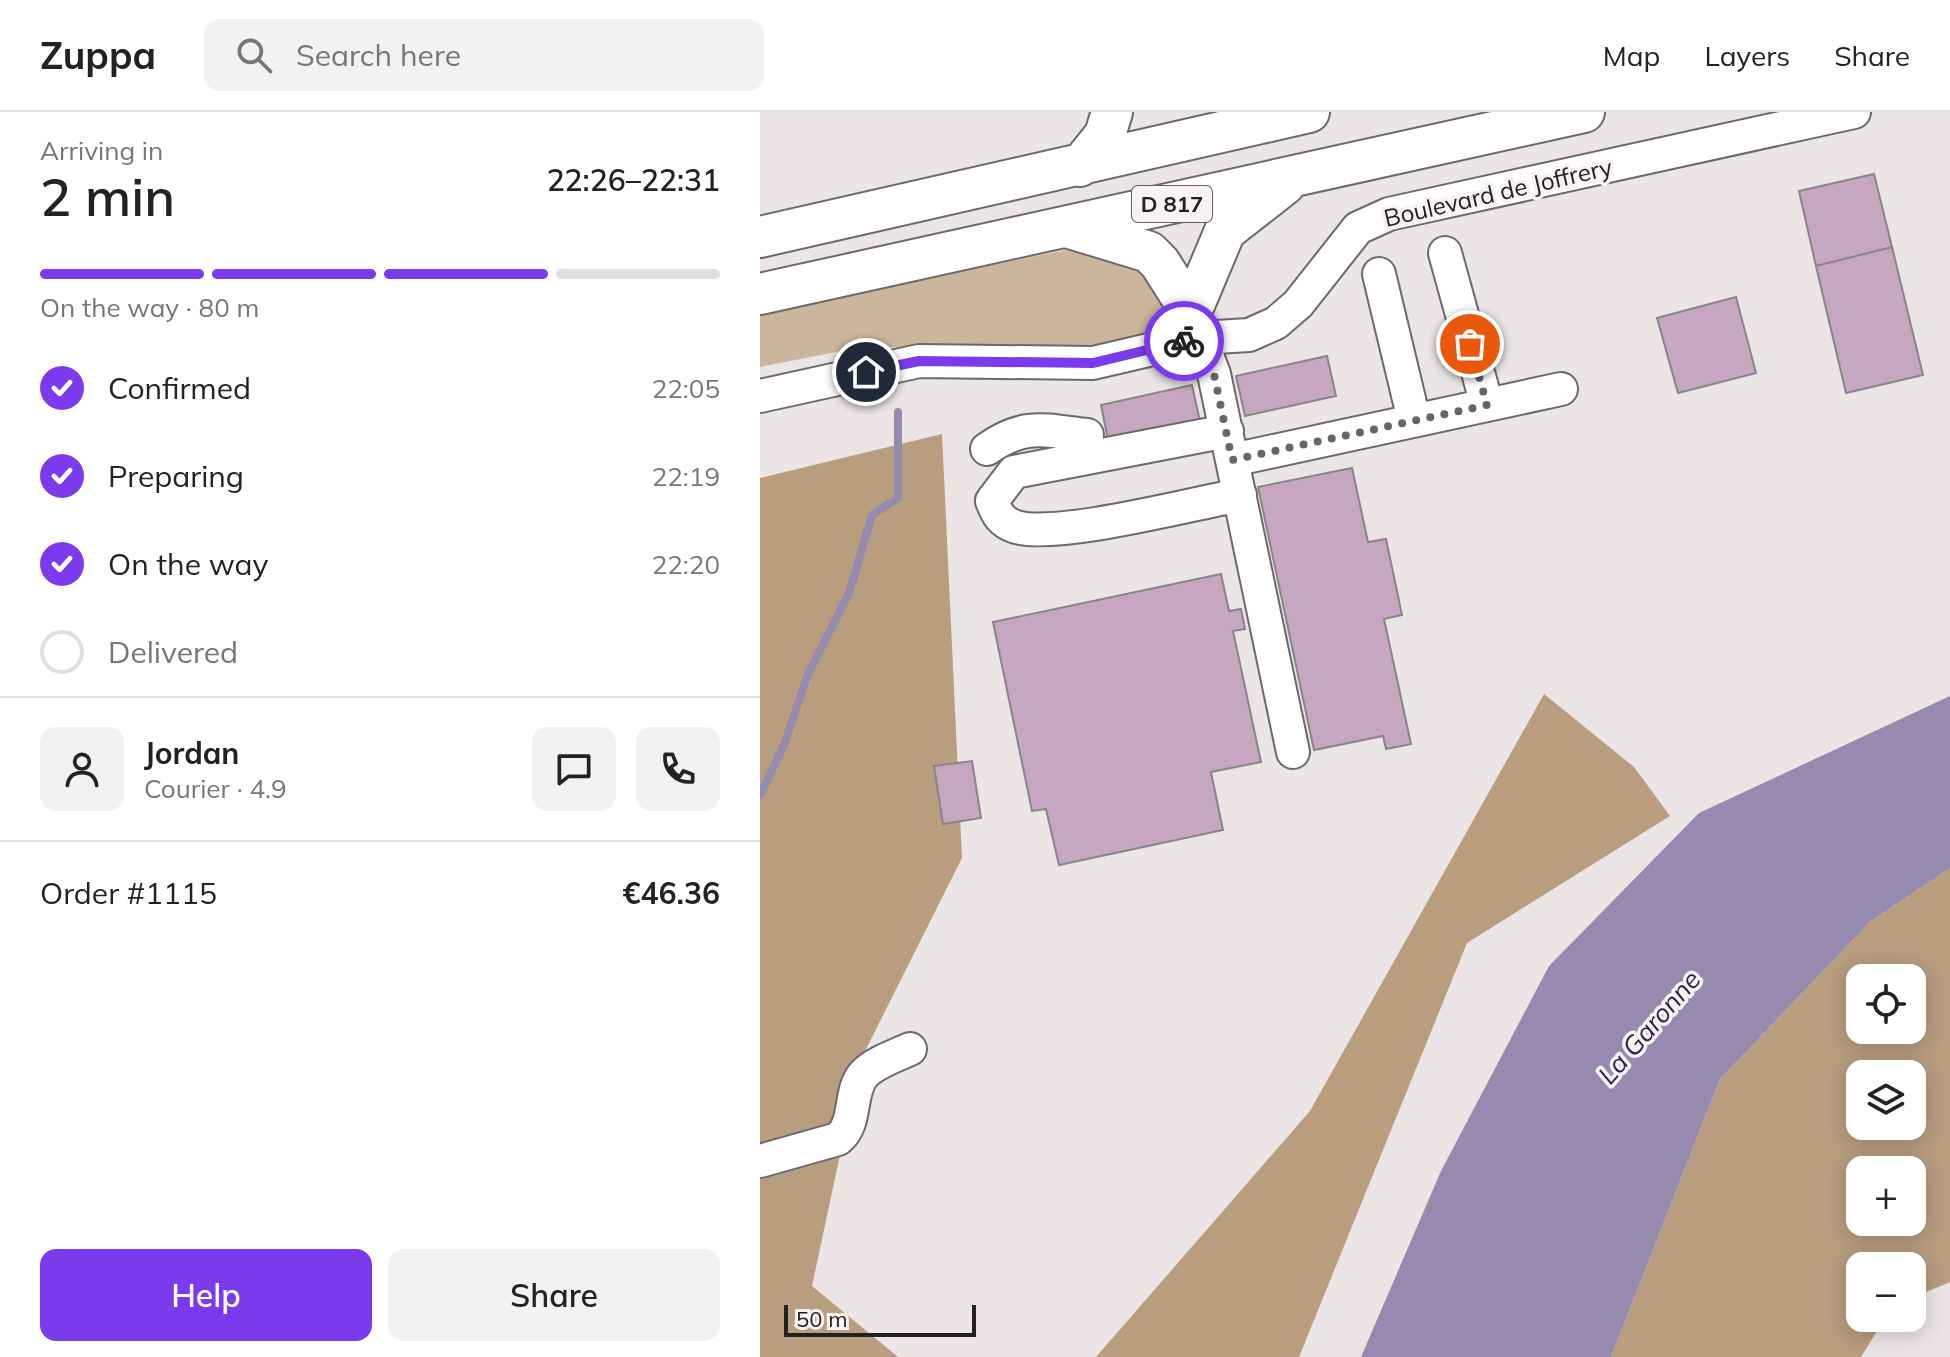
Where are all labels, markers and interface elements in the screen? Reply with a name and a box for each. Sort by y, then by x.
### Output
search box [204,19,764,91]
text: Zuppa [40,31,156,79]
icon: search [232,33,276,77]
text: Search here [296,36,461,74]
text: Map [1603,38,1660,73]
text: Layers [1704,38,1790,73]
text: Share [1834,38,1910,73]
text: Arriving in [40,134,163,167]
street label: Boulevard de Joffrery [1381,151,1615,233]
text: 22:26–22:31 [547,161,720,199]
text: 2 min [40,164,175,229]
road number: D 817 [1132,186,1212,222]
text: On the way · 80 m [40,291,259,324]
courier [1144,301,1224,381]
pin [1436,310,1504,378]
icon: bike [1162,319,1206,363]
icon: bag [1448,322,1492,366]
pin [832,338,900,406]
icon: home [844,350,888,394]
icon: check [40,366,84,410]
text: Confirmed [108,369,251,407]
text: 22:05 [652,372,720,405]
icon: check [40,454,84,498]
text: Preparing [108,457,244,495]
text: 22:19 [652,460,720,493]
icon: check [40,542,84,586]
text: On the way [108,545,268,583]
text: 22:20 [652,548,720,581]
text: Delivered [108,633,238,671]
button: person [40,727,124,811]
button: chat [532,727,616,811]
button: phone [636,727,720,811]
text: Jordan [144,734,239,772]
text: Courier · 4.9 [144,772,287,805]
text: Order #1115 [40,874,217,912]
text: €46.36 [623,874,720,912]
water label: La Garonne [1591,963,1707,1091]
map controls [1846,964,1926,1332]
button: locate [1846,964,1926,1044]
button: layers [1846,1060,1926,1140]
button: + [1846,1156,1926,1236]
button: Help [40,1249,372,1341]
button: Share [388,1249,720,1341]
button: − [1846,1252,1926,1332]
scale bar [784,1301,976,1337]
text: 50 m [796,1305,847,1333]

